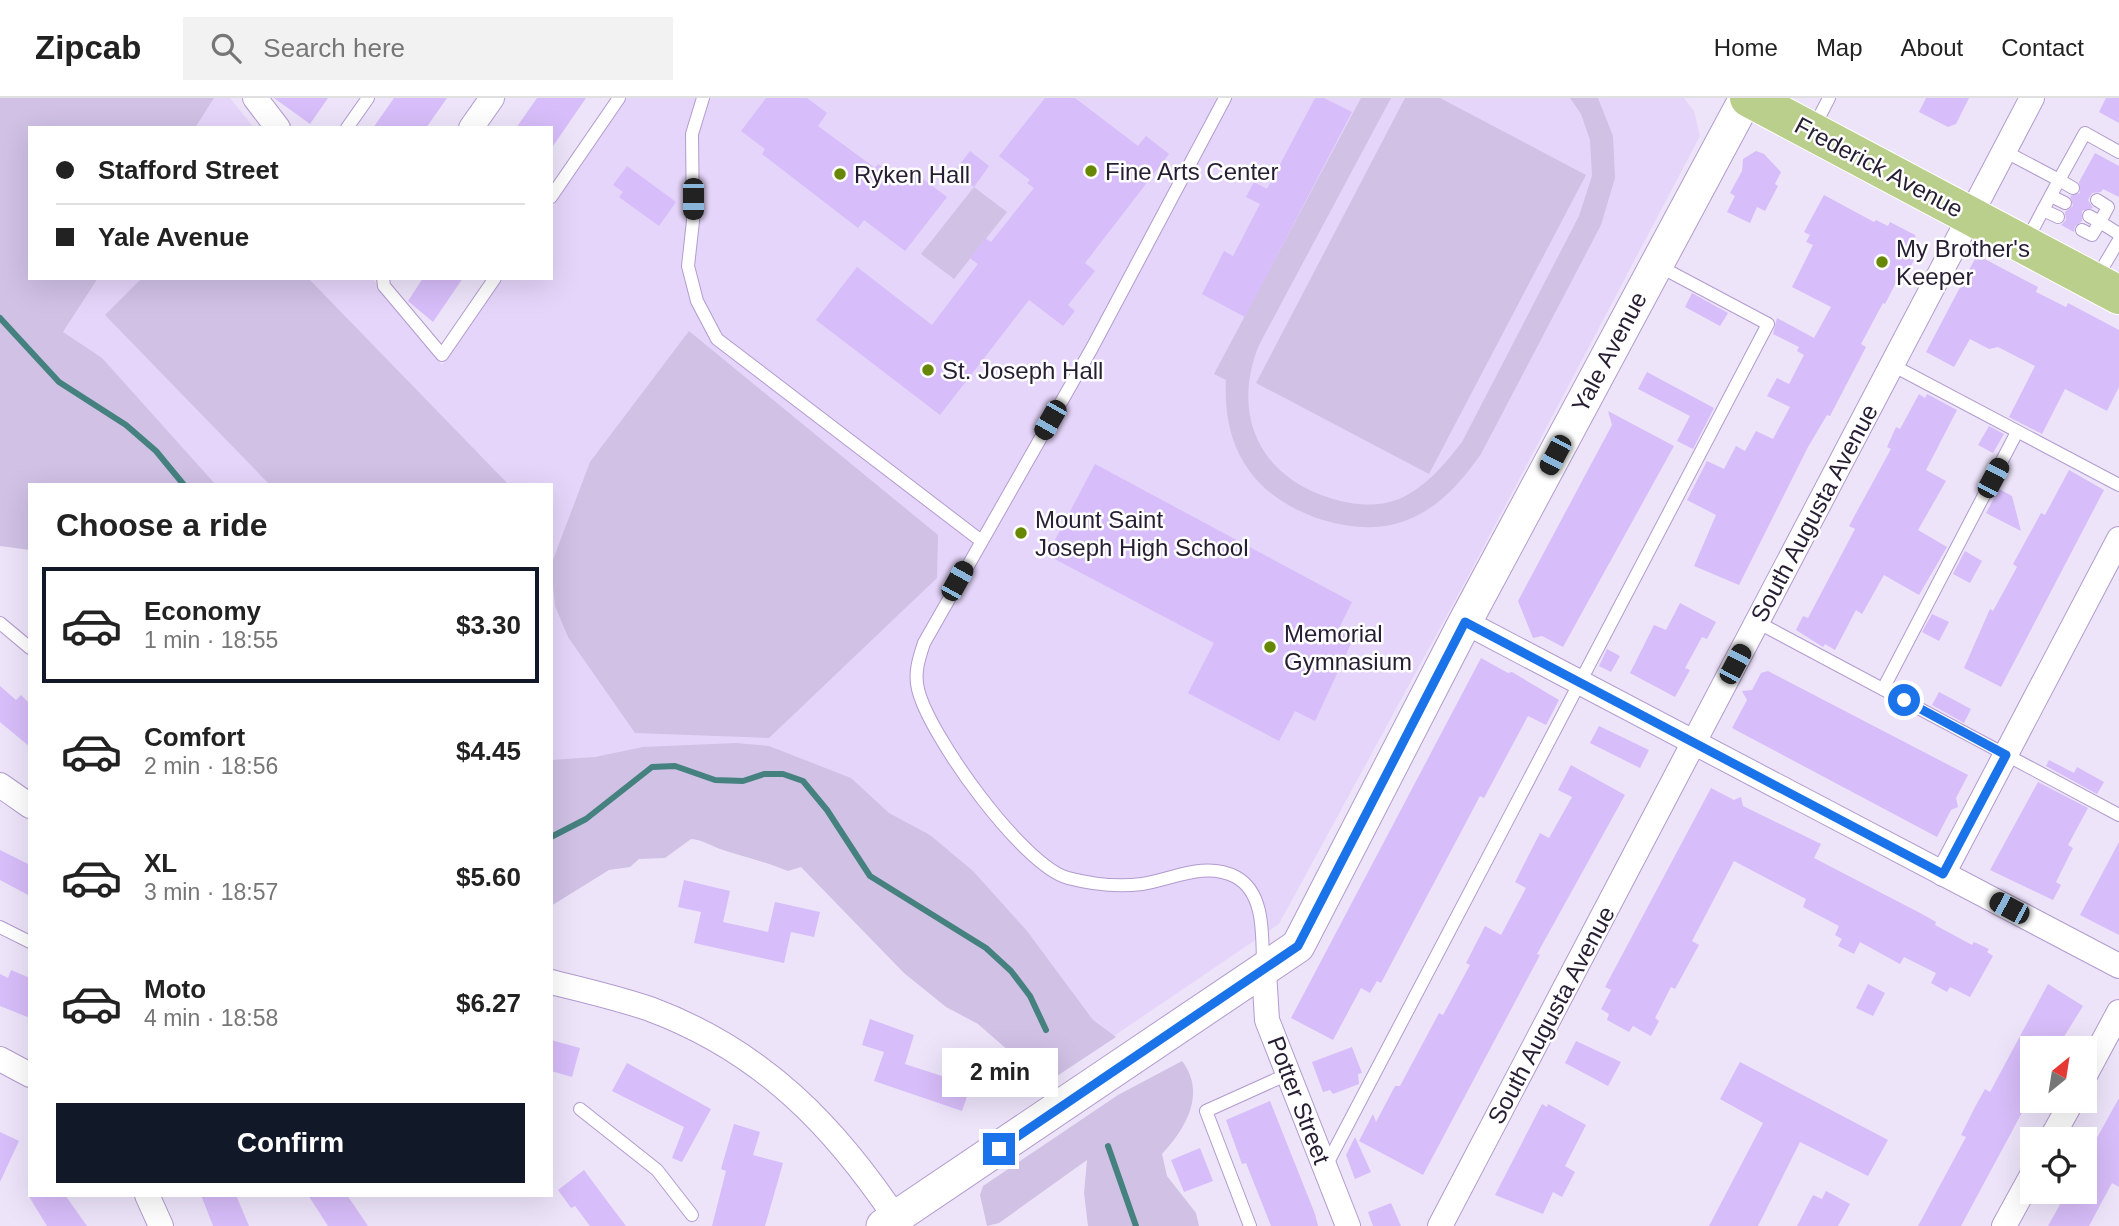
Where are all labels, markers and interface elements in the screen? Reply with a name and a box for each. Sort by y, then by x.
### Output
search box [183,17,673,80]
text: Zipcab [35,29,141,66]
icon: search [207,29,245,67]
text: Search here [263,33,405,63]
text: Home [1714,34,1778,61]
text: Map [1816,34,1863,61]
text: About [1901,34,1963,61]
text: Contact [2001,34,2084,61]
street label: Frederick Avenue [1790,111,1968,223]
text: Stafford Street [98,155,279,185]
place label: Fine Arts Center [1105,158,1278,185]
place label: Ryken Hall [854,161,970,188]
marker: Fine Arts Center [1083,163,1099,179]
marker: Ryken Hall [832,166,848,182]
car [683,178,704,220]
text: Yale Avenue [98,222,249,252]
place label: My Brother's Keeper [1896,235,2030,290]
marker: My Brother's Keeper [1874,254,1890,270]
street label: Yale Avenue [1566,287,1652,417]
place label: St. Joseph Hall [942,357,1103,384]
marker: St. Joseph Hall [920,362,936,378]
car [1031,397,1070,443]
street label: South Augusta Avenue [1745,400,1883,626]
car [1536,432,1575,478]
car [1974,455,2013,501]
place label: Mount Saint Joseph High School [1035,506,1248,561]
text: Choose a ride [56,507,268,543]
marker: Mount Saint Joseph High School [1013,525,1029,541]
car [938,558,977,604]
icon: car [60,594,123,657]
text: Economy [144,596,261,626]
text: $3.30 [456,610,521,640]
place label: Memorial Gymnasium [1284,620,1412,675]
text: 1 min · 18:55 [144,627,278,653]
marker: Memorial Gymnasium [1262,639,1278,655]
car [1716,641,1755,687]
route start [1888,684,1920,716]
icon: car [60,720,123,783]
text: Comfort [144,722,245,752]
text: $4.45 [456,736,521,766]
text: 2 min · 18:56 [144,753,278,779]
icon: car [60,846,123,909]
text: XL [144,848,177,878]
text: $5.60 [456,862,521,892]
text: 3 min · 18:57 [144,879,278,905]
car [1986,889,2033,927]
street label: South Augusta Avenue [1482,902,1620,1128]
icon: car [60,972,123,1035]
text: Moto [144,974,206,1004]
text: $6.27 [456,988,521,1018]
text: 4 min · 18:58 [144,1005,278,1031]
street label: Potter Street [1262,1032,1336,1168]
north arrow [2020,1036,2096,1113]
map controls [2020,1036,2097,1204]
callout: 2 min [941,1048,1057,1096]
text: 2 min [970,1059,1030,1085]
button: Confirm [56,1103,525,1183]
button: locate [2020,1127,2097,1204]
route end [983,1133,1015,1165]

